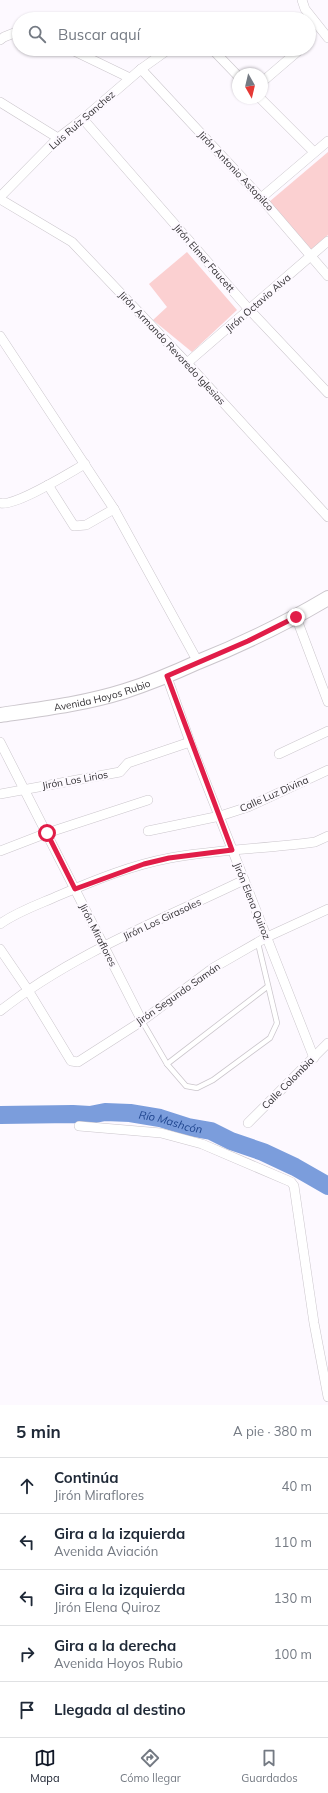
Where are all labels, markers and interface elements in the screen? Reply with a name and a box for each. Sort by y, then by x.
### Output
search box [12,12,316,56]
icon: search [26,23,48,45]
text: Buscar aquí [58,25,140,44]
north arrow [232,68,268,104]
street label: Luis Ruiz Sanchez [46,88,118,152]
street label: Jirón Antonio Astopilco [195,128,277,214]
street label: Jirón Elmer Faucett [171,221,238,295]
street label: Jirón Octavio Alva [223,271,293,335]
street label: Jirón Armando Revoredo Iglesias [116,289,228,408]
route end [287,608,305,626]
street label: Avenida Hoyos Rubio [53,676,152,714]
street label: Jirón Los Lirios [41,768,109,792]
street label: Calle Luz Divina [238,773,310,815]
route start [38,824,56,842]
street label: Jirón Elena Quiroz [231,861,273,941]
street label: Jirón Los Girasoles [121,895,203,943]
street label: Jirón Miraflores [76,901,120,969]
street label: Jirón Segundo Samán [133,960,223,1028]
street label: Calle Colombia [259,1054,317,1112]
water label: Río Mashcón [138,1108,204,1136]
text: 5 min [16,1421,61,1442]
text: A pie · 380 m [233,1423,312,1439]
text: Continúa [54,1468,119,1487]
icon: ahead [16,1475,38,1497]
text: 40 m [282,1478,312,1494]
text: Jirón Miraflores [54,1487,144,1503]
text: Gira a la izquierda [54,1524,185,1543]
icon: left [16,1531,38,1553]
text: 110 m [274,1534,312,1550]
text: Avenida Aviación [54,1543,158,1559]
text: Gira a la izquierda [54,1580,185,1599]
icon: left [16,1587,38,1609]
text: 130 m [274,1590,312,1606]
text: Jirón Elena Quiroz [54,1599,160,1615]
text: Gira a la derecha [54,1636,176,1655]
icon: right [16,1643,38,1665]
text: 100 m [274,1646,312,1662]
text: Avenida Hoyos Rubio [54,1655,183,1671]
icon: arrive [16,1699,38,1721]
text: Llegada al destino [54,1700,186,1719]
tab: Mapa [30,1747,60,1785]
tab: Cómo llegar [120,1747,181,1785]
tab: Guardados [241,1747,298,1785]

